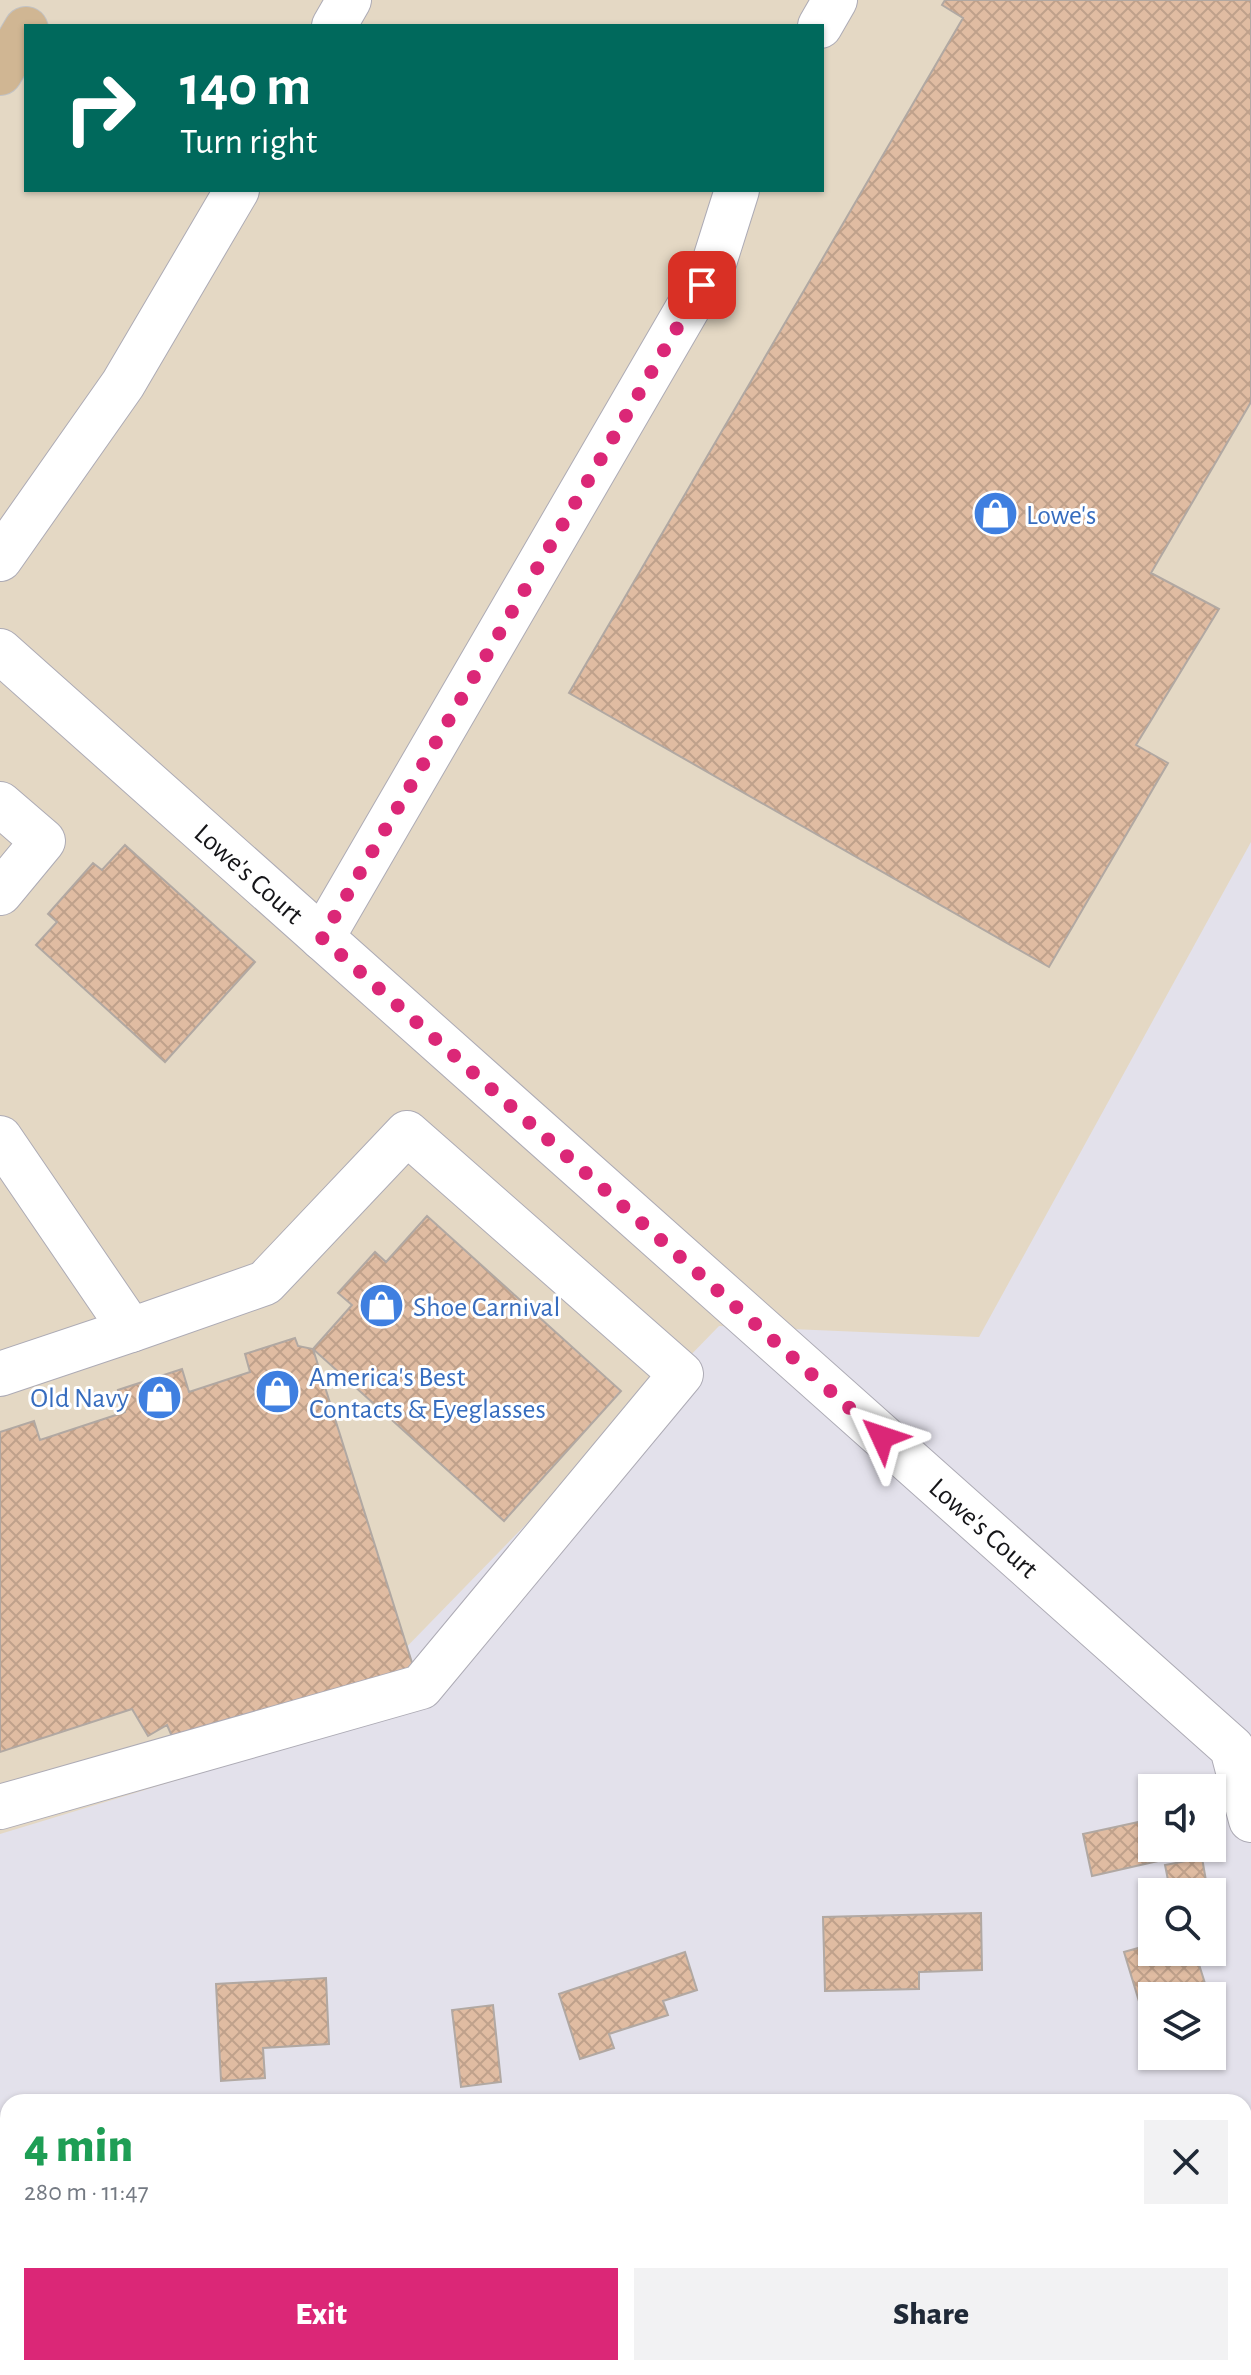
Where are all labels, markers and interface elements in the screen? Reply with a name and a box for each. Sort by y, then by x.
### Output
icon: right [48,56,152,160]
text: 140 m [180,59,311,115]
text: Turn right [180,124,317,160]
pin [668,251,736,319]
icon: arrive [680,263,724,307]
shop icon: Lowe's [971,490,1019,538]
place label: Lowe's [1026,502,1096,530]
street label: Lowe's Court [188,819,308,930]
shop icon: Shoe Carnival [358,1282,406,1330]
place label: Shoe Carnival [413,1294,560,1322]
place label: America's Best Contacts & Eyeglasses [309,1364,546,1424]
shop icon: America's Best Contacts & Eyeglasses [254,1368,302,1416]
shop icon: Old Navy [136,1373,184,1421]
place label: Old Navy [30,1385,129,1413]
position arrow [840,1395,924,1479]
street label: Lowe's Court [923,1474,1043,1584]
map controls [1138,1774,1226,2070]
button: sound [1138,1774,1226,1862]
button: search [1138,1878,1226,1966]
button: layers [1138,1982,1226,2070]
button: close [1144,2120,1228,2204]
text: 4 min [24,2123,133,2171]
text: 280 m · 11:47 [24,2179,149,2205]
button: Exit [24,2268,618,2360]
button: Share [634,2268,1228,2360]

